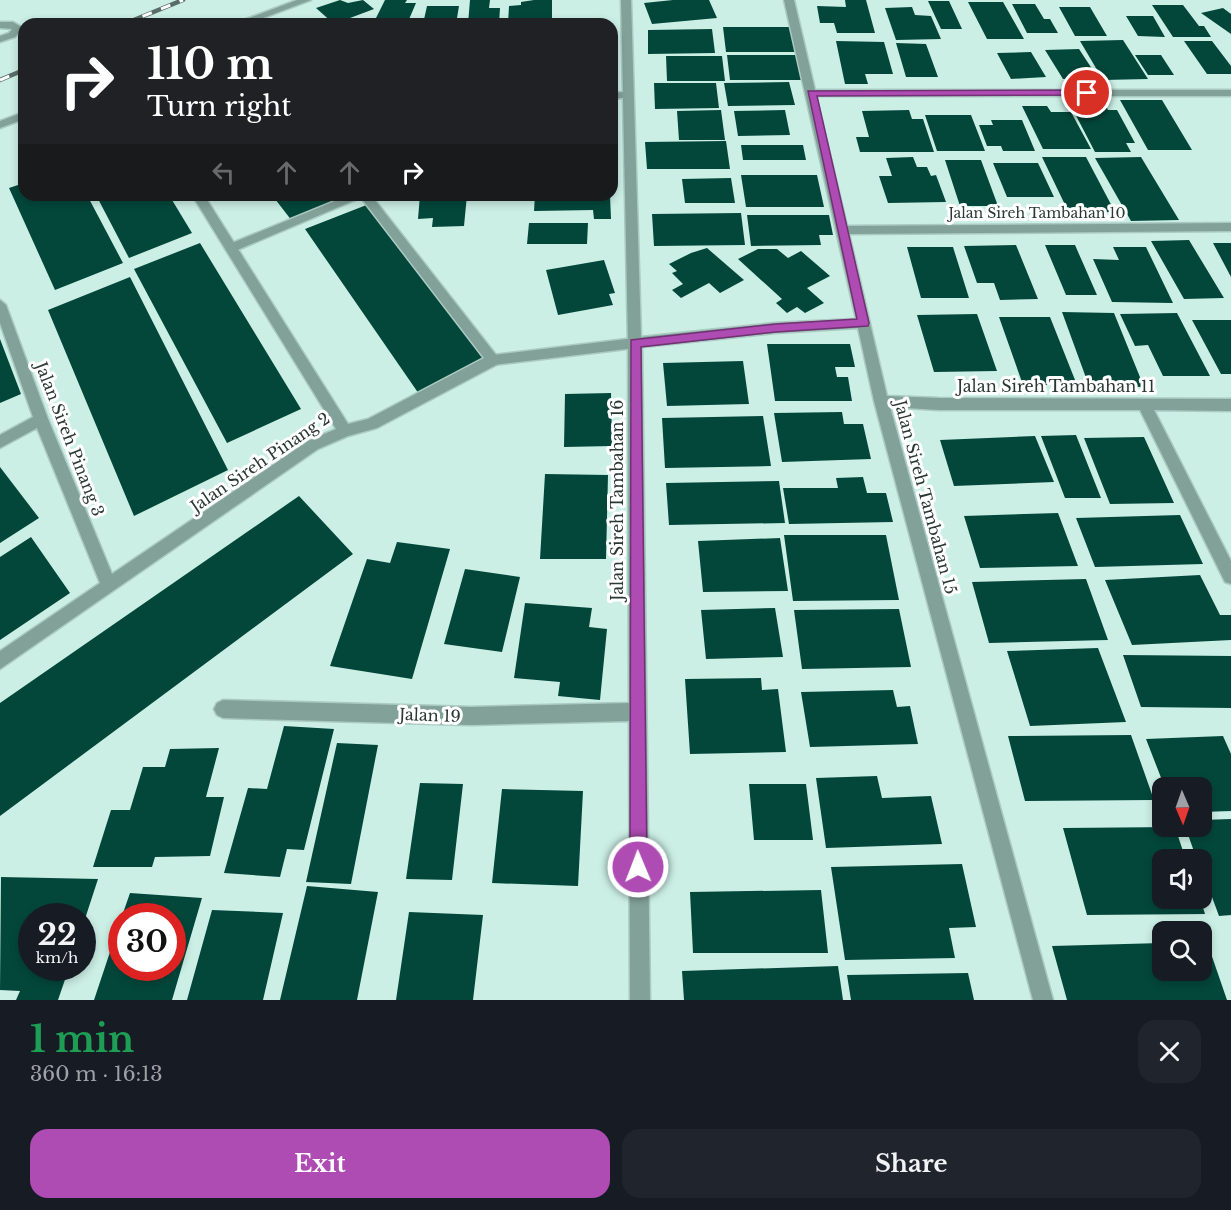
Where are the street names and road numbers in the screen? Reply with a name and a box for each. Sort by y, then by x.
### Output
street label: Jalan Sireh Tambahan 10 [946,204,1126,222]
street label: Jalan Sireh Pinang 3 [31,357,109,519]
street label: Jalan Sireh Tambahan 11 [955,376,1155,396]
street label: Jalan Sireh Tambahan 15 [890,396,962,596]
street label: Jalan Sireh Tambahan 16 [607,399,627,603]
street label: Jalan Sireh Pinang 2 [185,408,333,517]
street label: Jalan 19 [397,704,461,726]

